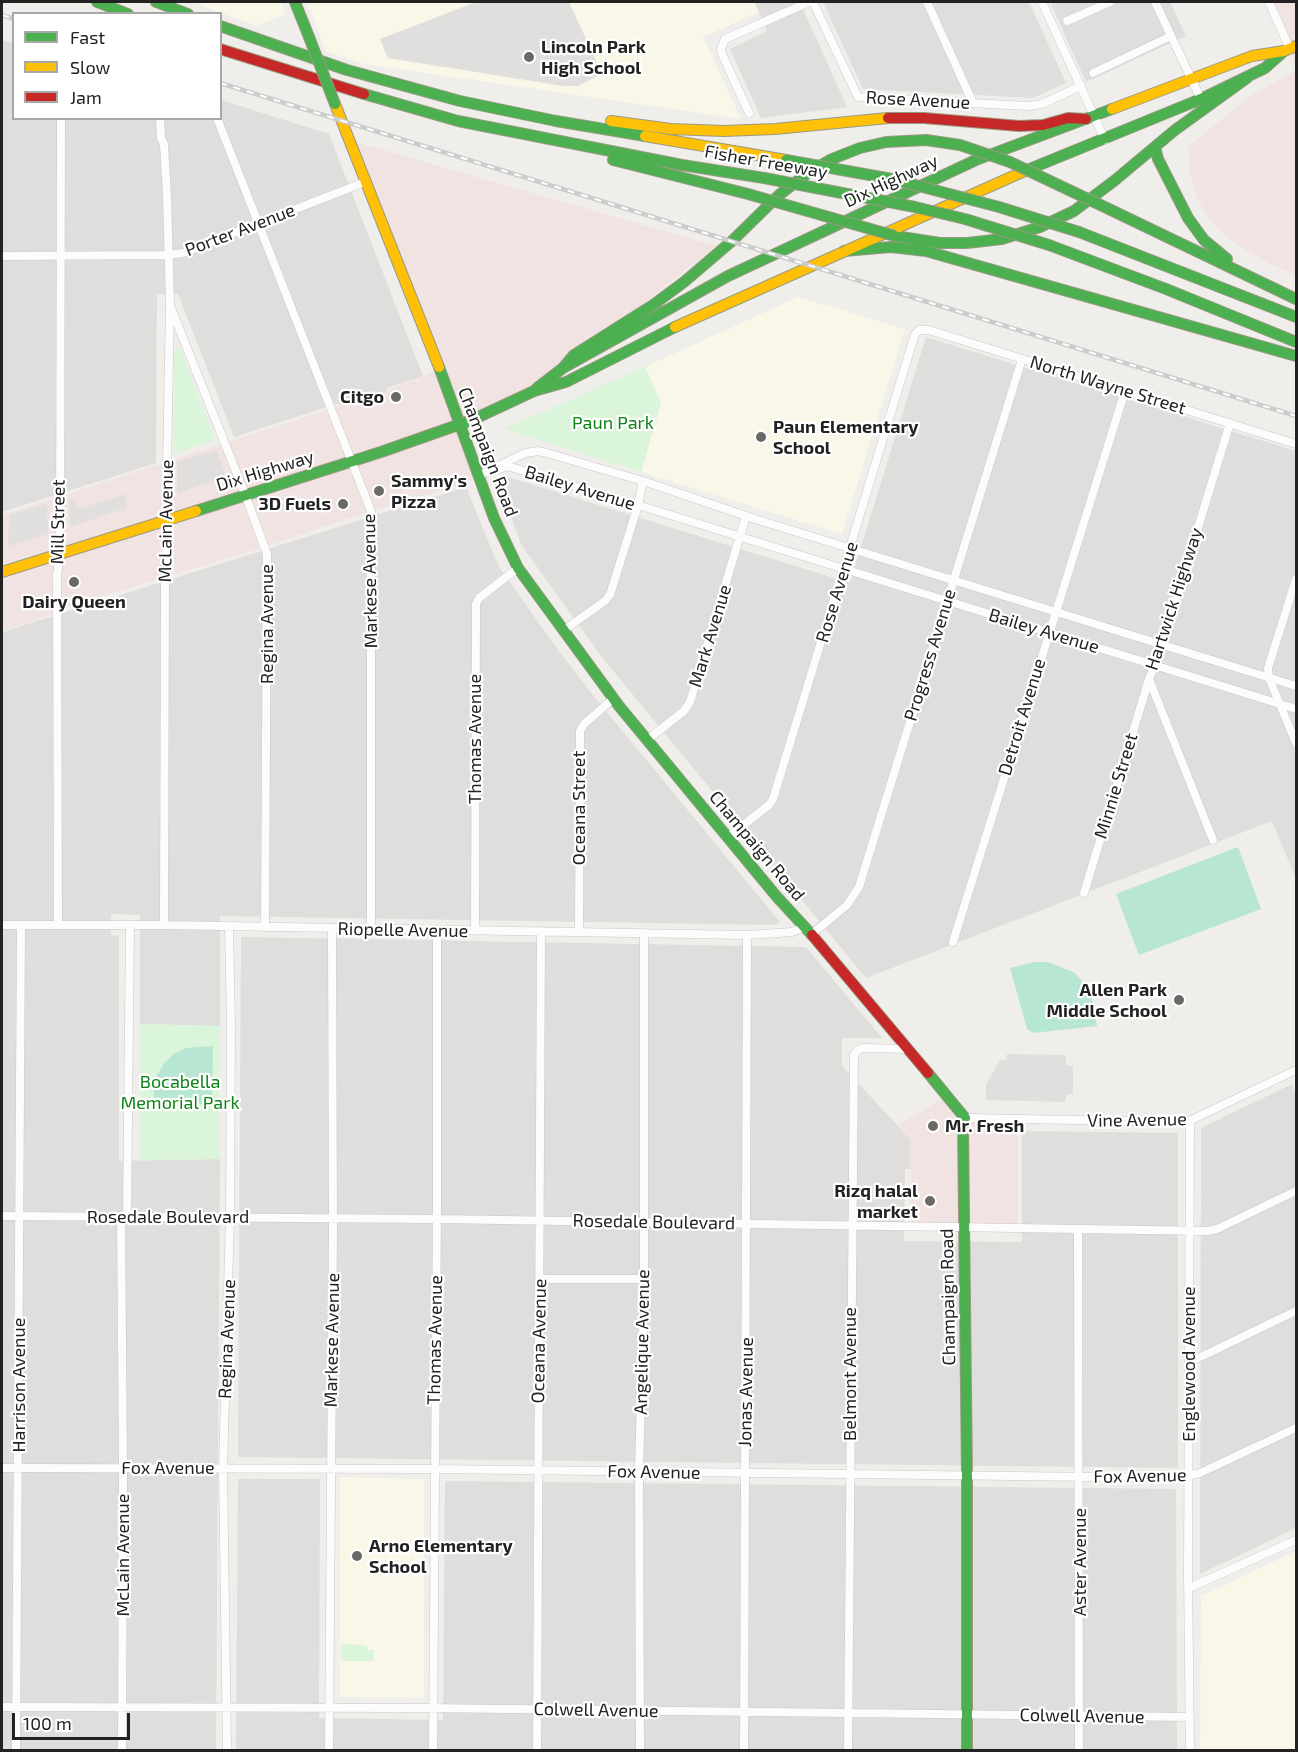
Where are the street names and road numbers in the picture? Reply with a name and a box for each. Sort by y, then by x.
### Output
street label: Rose Avenue [865,86,971,114]
street label: Fisher Freeway [703,141,829,183]
street label: Dix Highway [841,150,941,212]
street label: Porter Avenue [182,199,298,261]
street label: North Wayne Street [1027,351,1189,419]
street label: Champaign Road [453,384,523,520]
street label: Dix Highway [213,446,317,496]
street label: McLain Avenue [154,459,178,583]
street label: Bailey Avenue [522,461,638,515]
street label: Mill Street [46,479,70,565]
street label: Markese Avenue [358,514,382,648]
street label: Hartwick Highway [1141,525,1207,673]
street label: Rose Avenue [811,539,863,645]
street label: Regina Avenue [256,564,278,684]
street label: Mark Avenue [684,582,736,690]
street label: Progress Avenue [900,586,960,724]
street label: Bailey Avenue [986,604,1102,658]
street label: Detroit Avenue [994,656,1050,778]
street label: Thomas Avenue [464,674,486,804]
street label: Minnie Street [1090,731,1142,841]
street label: Oceana Street [568,751,590,865]
street label: Champaign Road [705,787,809,905]
street label: Riopelle Avenue [338,918,468,942]
street label: Vine Avenue [1087,1108,1187,1132]
street label: Rosedale Boulevard [87,1206,249,1228]
street label: Rosedale Boulevard [573,1210,735,1234]
street label: Champaign Road [936,1228,960,1366]
street label: Angelique Avenue [630,1269,654,1415]
street label: Markese Avenue [320,1273,344,1407]
street label: Thomas Avenue [423,1275,447,1405]
street label: Oceana Avenue [527,1278,551,1404]
street label: Regina Avenue [214,1279,240,1399]
street label: Englewood Avenue [1178,1286,1200,1442]
street label: Belmont Avenue [839,1307,861,1441]
street label: Harrison Avenue [8,1318,30,1452]
street label: Jonas Avenue [734,1337,758,1447]
street label: Fox Avenue [121,1457,215,1479]
street label: Fox Avenue [607,1460,701,1484]
street label: Fox Avenue [1093,1464,1187,1488]
street label: McLain Avenue [112,1494,134,1616]
street label: Aster Avenue [1069,1508,1091,1616]
street label: Colwell Avenue [533,1698,659,1722]
street label: Colwell Avenue [1019,1704,1145,1728]

